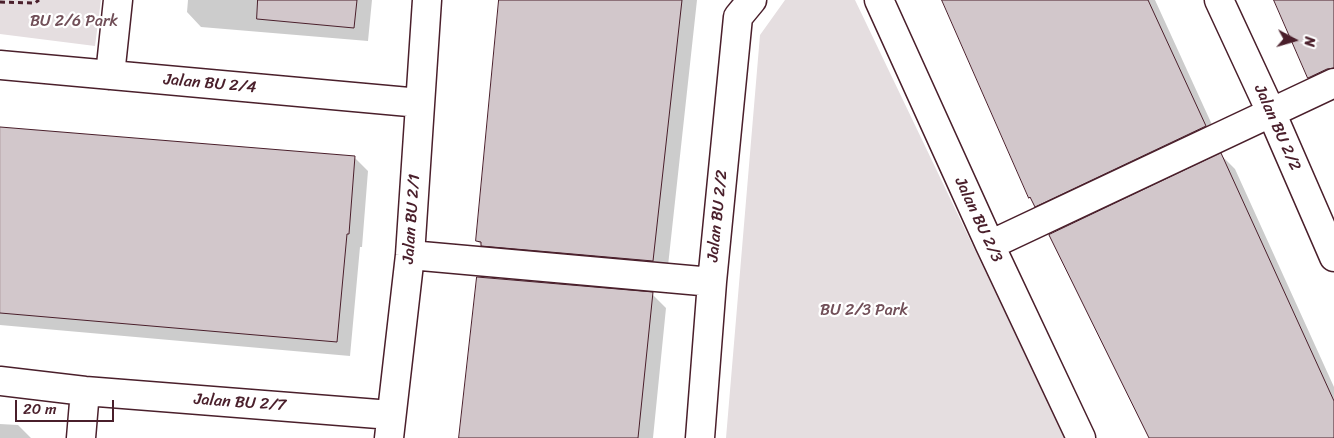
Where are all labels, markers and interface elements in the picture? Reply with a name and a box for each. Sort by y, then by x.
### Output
park label: BU 2/6 Park [30,12,118,32]
north arrow [1269,15,1319,65]
text: N [1296,35,1322,48]
street label: Jalan BU 2/4 [163,70,257,98]
street label: Jalan BU 2/2 [1249,82,1305,174]
street label: Jalan BU 2/2 [704,169,732,263]
street label: Jalan BU 2/1 [399,174,425,264]
street label: Jalan BU 2/3 [950,174,1006,266]
park label: BU 2/3 Park [820,301,908,321]
scale bar [18,390,116,422]
street label: Jalan BU 2/7 [193,390,287,416]
text: 20 m [23,396,57,422]

